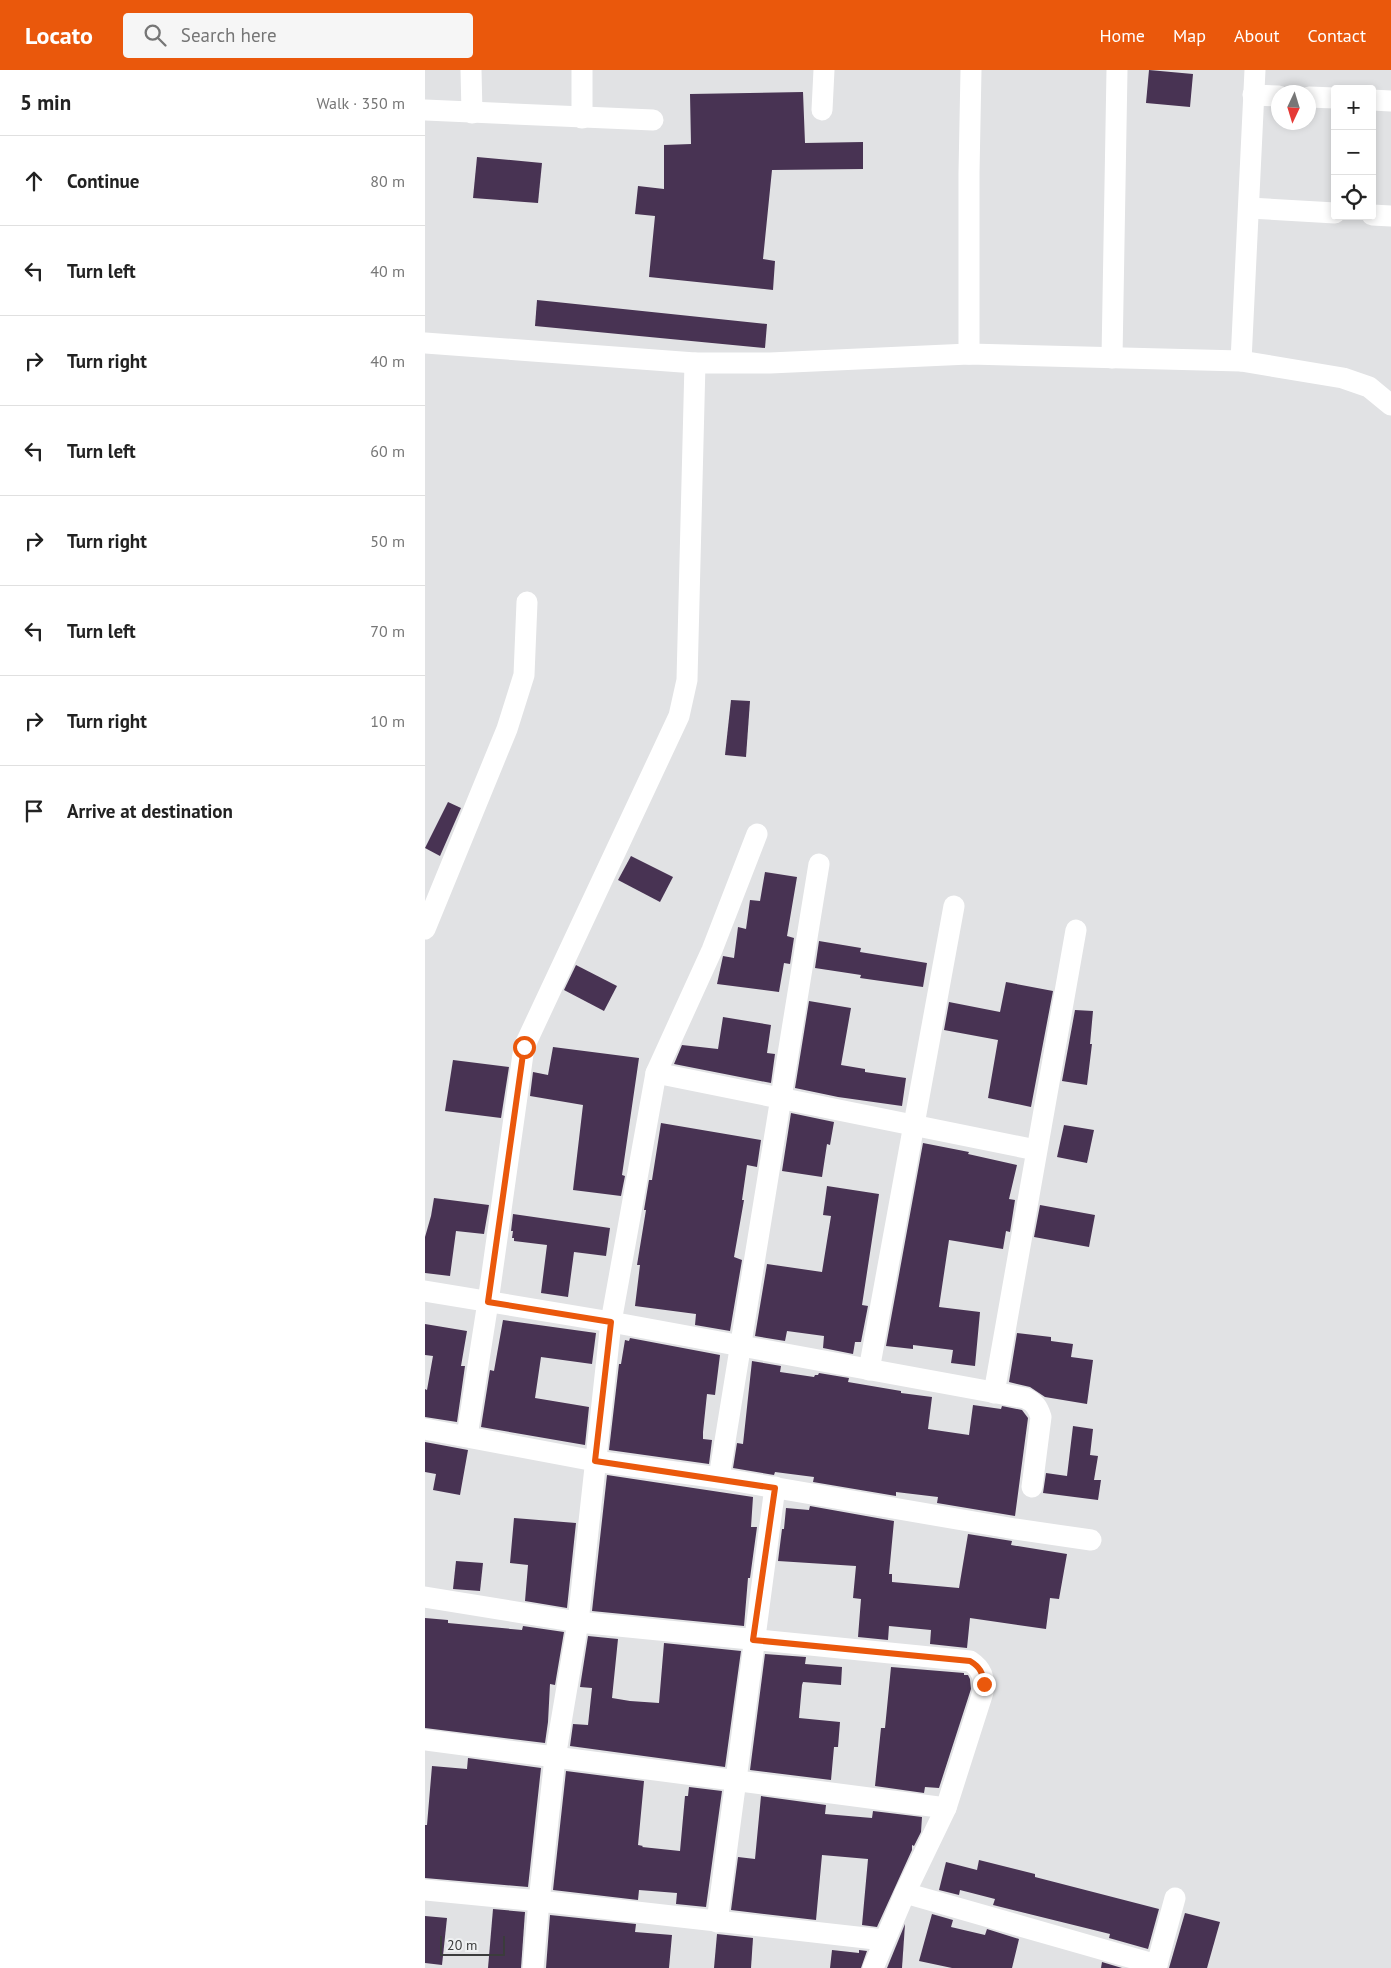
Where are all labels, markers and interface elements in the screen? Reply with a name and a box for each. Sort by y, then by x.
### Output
search box [123,13,473,58]
text: Locato [25,20,93,51]
icon: search [141,21,169,49]
text: Search here [181,23,277,47]
text: Home [1099,24,1145,47]
text: Map [1173,24,1206,47]
text: About [1234,24,1280,47]
text: Contact [1308,24,1366,47]
north arrow [1271,85,1316,130]
map controls [1331,85,1376,220]
button: + [1331,85,1376,130]
text: 5 min [20,89,71,116]
text: Walk · 350 m [316,93,405,113]
button: − [1331,130,1376,175]
icon: ahead [20,167,48,195]
text: Continue [67,169,139,193]
text: 80 m [370,171,405,191]
button: locate [1331,175,1376,220]
icon: left [20,257,48,285]
text: Turn left [67,259,136,283]
text: 40 m [370,261,405,281]
icon: right [20,347,48,375]
text: Turn right [67,349,147,373]
text: 40 m [370,351,405,371]
icon: left [20,437,48,465]
text: Turn left [67,439,136,463]
text: 60 m [370,441,405,461]
icon: right [20,527,48,555]
text: Turn right [67,529,147,553]
text: 50 m [370,531,405,551]
icon: left [20,617,48,645]
text: Turn left [67,619,136,643]
text: 70 m [370,621,405,641]
icon: right [20,707,48,735]
text: Turn right [67,709,147,733]
text: 10 m [370,711,405,731]
icon: arrive [20,797,48,825]
text: Arrive at destination [67,799,233,823]
route start [513,1036,536,1059]
route end [973,1673,996,1696]
scale bar [440,1933,505,1956]
text: 20 m [447,1936,477,1954]

